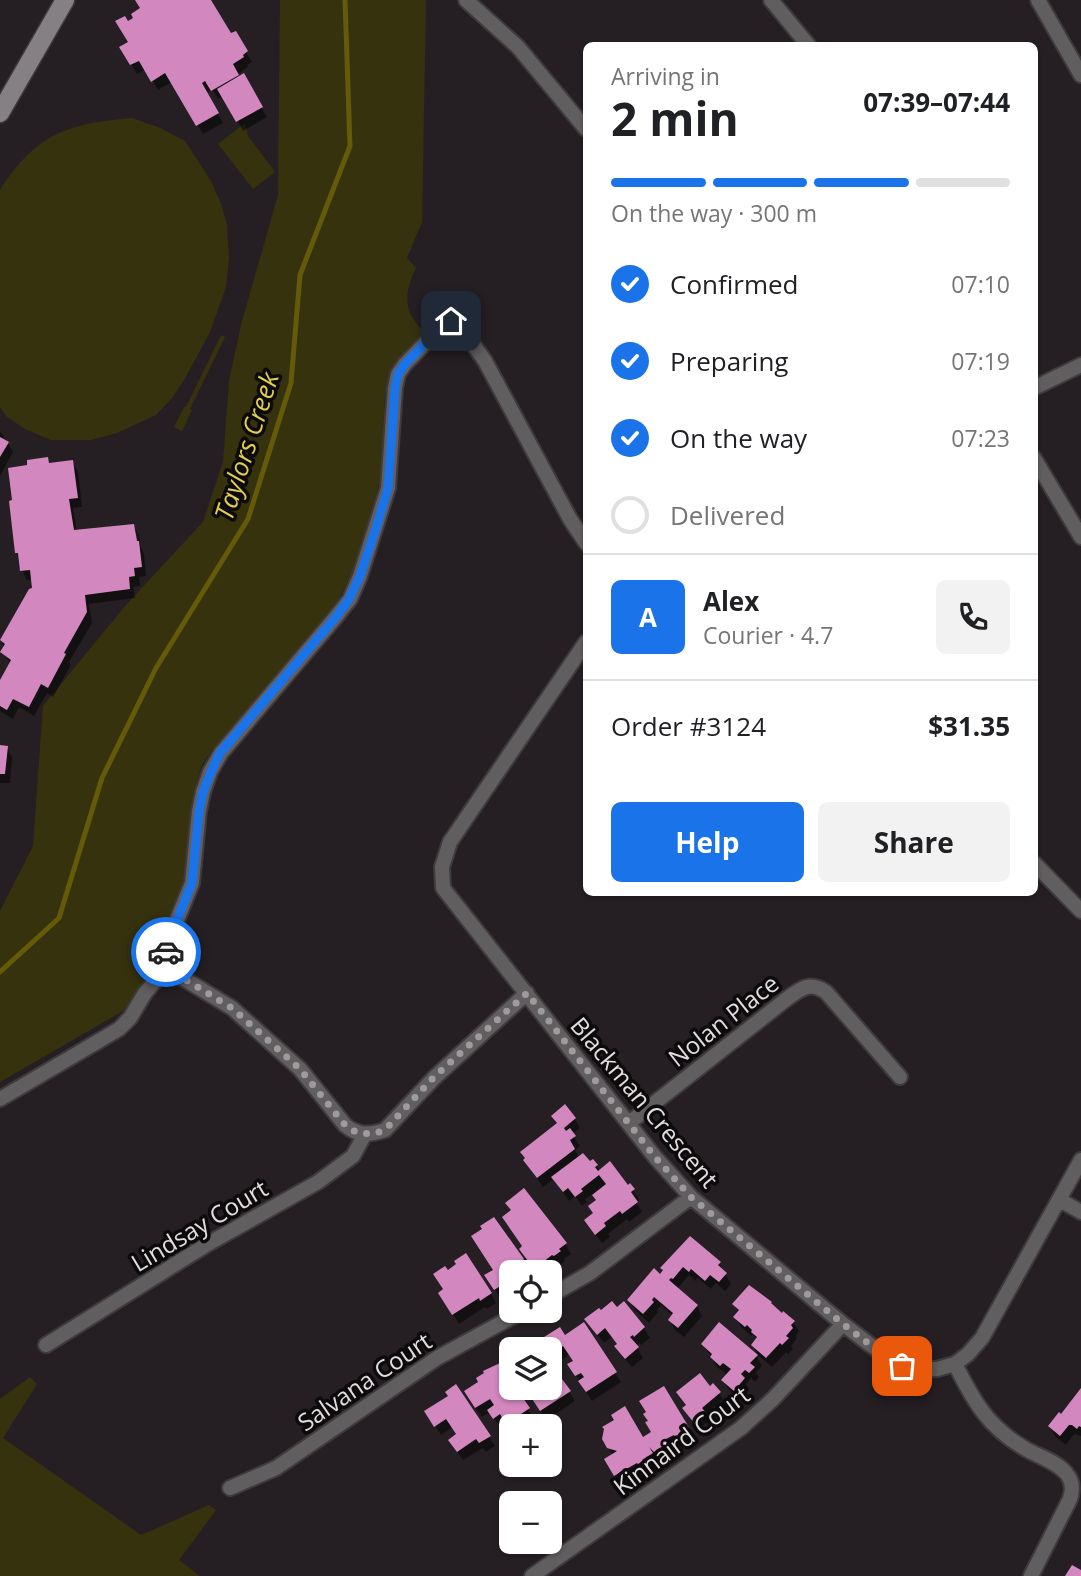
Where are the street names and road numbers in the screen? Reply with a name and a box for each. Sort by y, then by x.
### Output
street label: Nolan Place [661,966,785,1074]
street label: Blackman Crescent [564,1010,726,1194]
street label: Lindsay Court [125,1171,273,1279]
street label: Salvana Court [291,1324,437,1438]
street label: Kinnaird Court [606,1378,756,1502]

